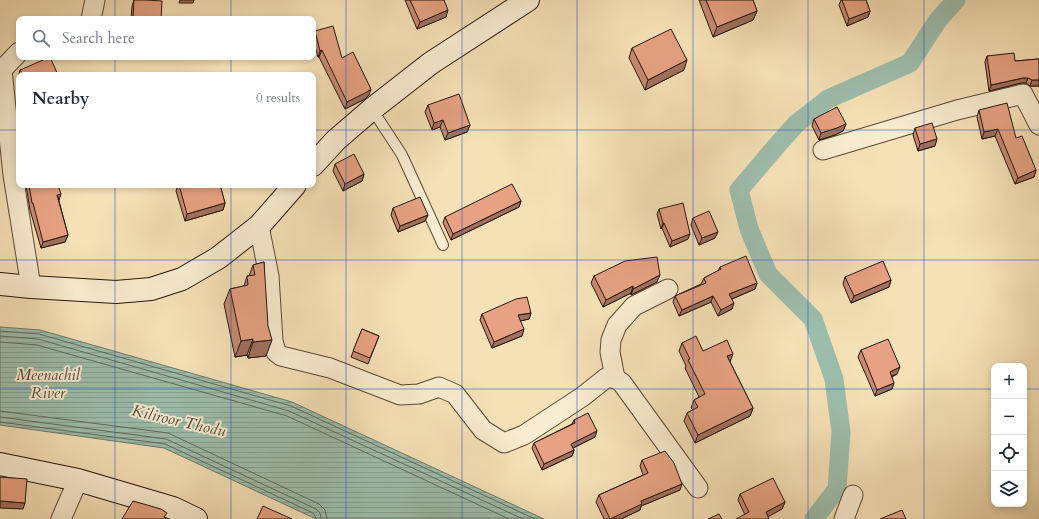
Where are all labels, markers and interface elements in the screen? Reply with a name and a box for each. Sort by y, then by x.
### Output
search box [16,16,316,60]
icon: search [30,27,52,49]
text: Search here [62,28,135,48]
text: Nearby [32,87,89,110]
text: 0 results [256,89,300,107]
map controls [991,363,1027,507]
button: + [991,363,1027,399]
water label: Meenachil River [16,364,80,404]
water label: Kiliroor Thodu [130,399,228,442]
button: − [991,399,1027,435]
button: locate [991,435,1027,471]
button: layers [991,471,1027,507]

